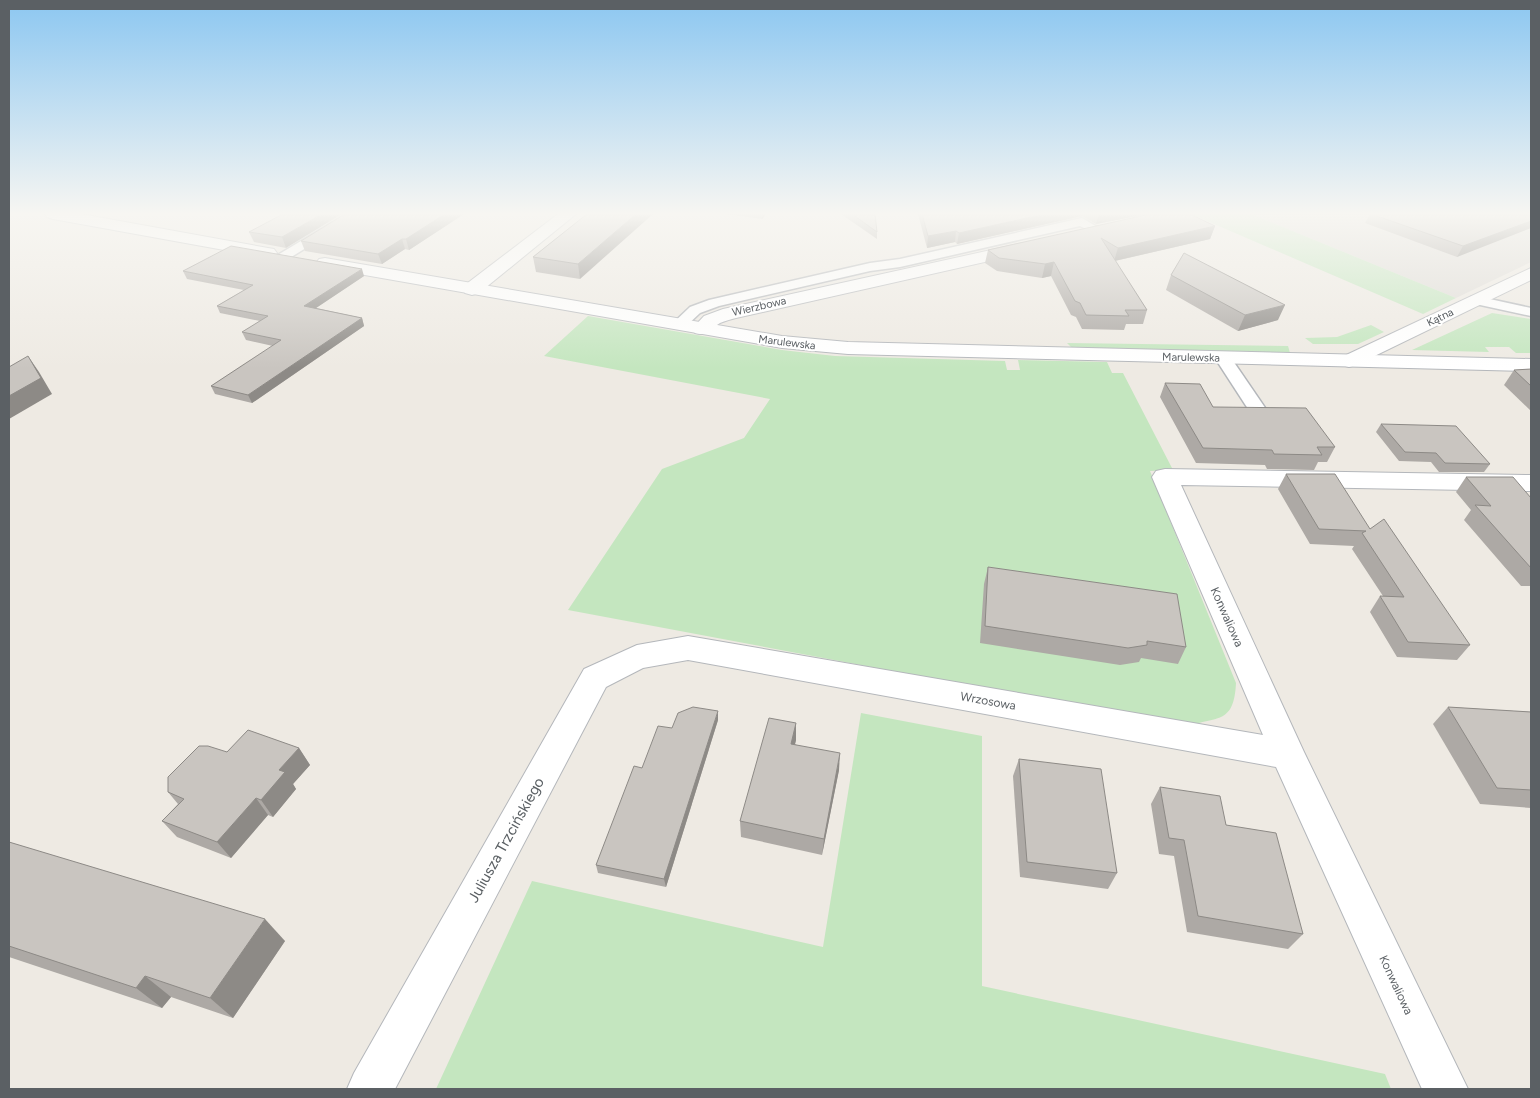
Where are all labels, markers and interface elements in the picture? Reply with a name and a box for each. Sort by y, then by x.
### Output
street label: Wierzbowa [731,294,787,319]
street label: Kątna [1425,305,1456,329]
street label: Marulewska [758,333,816,352]
street label: Marulewska [1162,350,1220,365]
street label: Konwaliowa [1208,585,1246,649]
street label: Wrzosowa [959,689,1017,713]
street label: Juliusza Trzcińskiego [464,774,548,906]
street label: Konwaliowa [1376,953,1416,1017]

